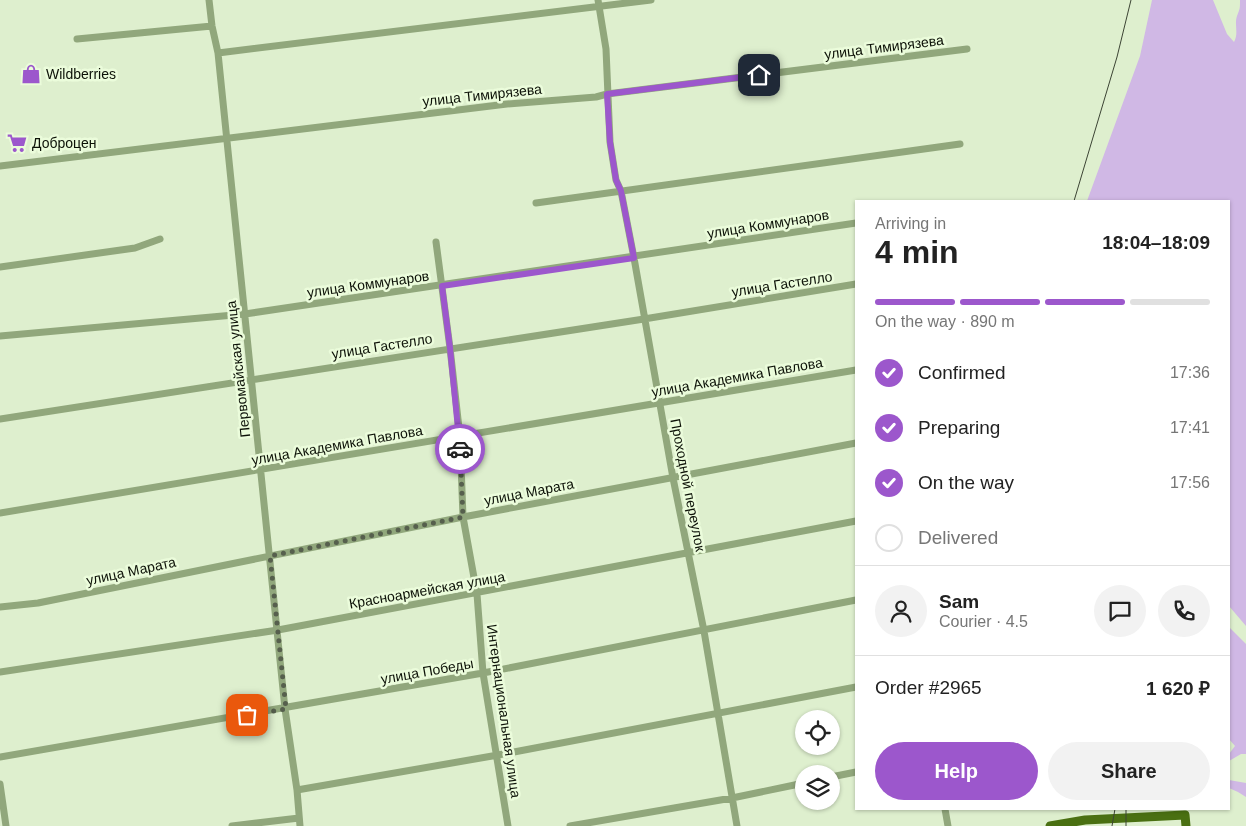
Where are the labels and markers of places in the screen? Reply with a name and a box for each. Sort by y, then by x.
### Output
pin [738,54,780,96]
shop icon: Wildberries [20,63,42,85]
place label: Wildberries [46,66,116,82]
supermarket icon: Доброцен [6,132,28,154]
place label: Доброцен [32,135,96,151]
pin [226,694,268,736]

